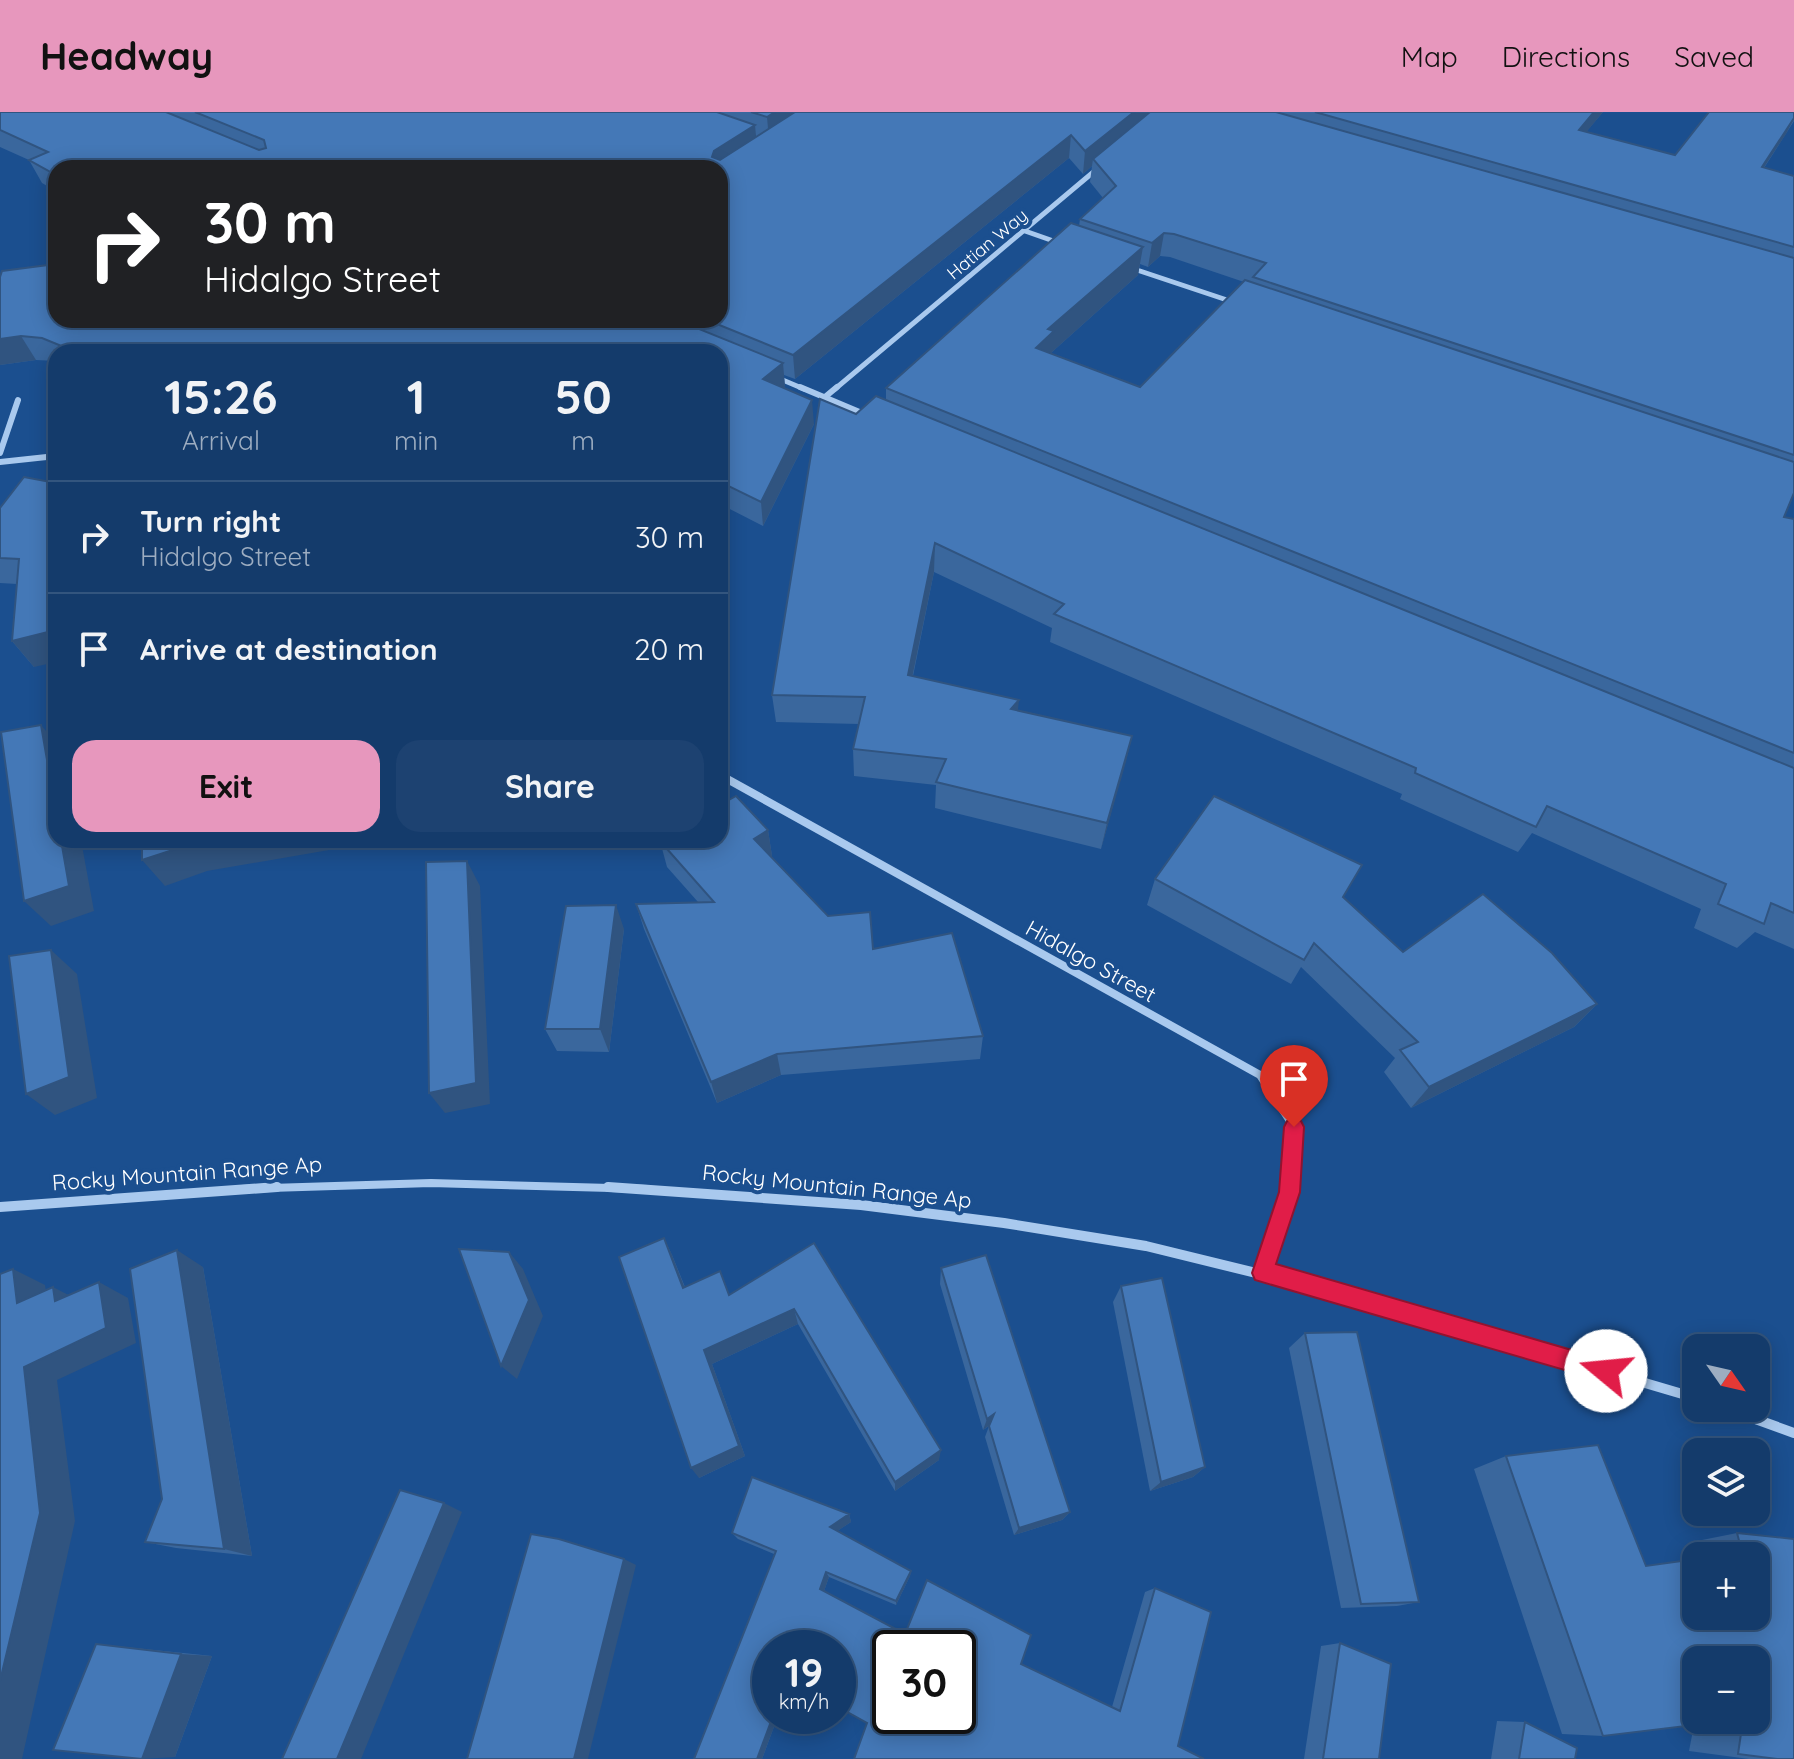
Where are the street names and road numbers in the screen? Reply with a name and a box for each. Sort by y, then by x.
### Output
street label: Hatian Way [942,204,1032,284]
street label: Hidalgo Street [1021,914,1161,1008]
street label: Rocky Mountain Range Ap [51,1150,323,1196]
street label: Rocky Mountain Range Ap [701,1158,973,1214]

